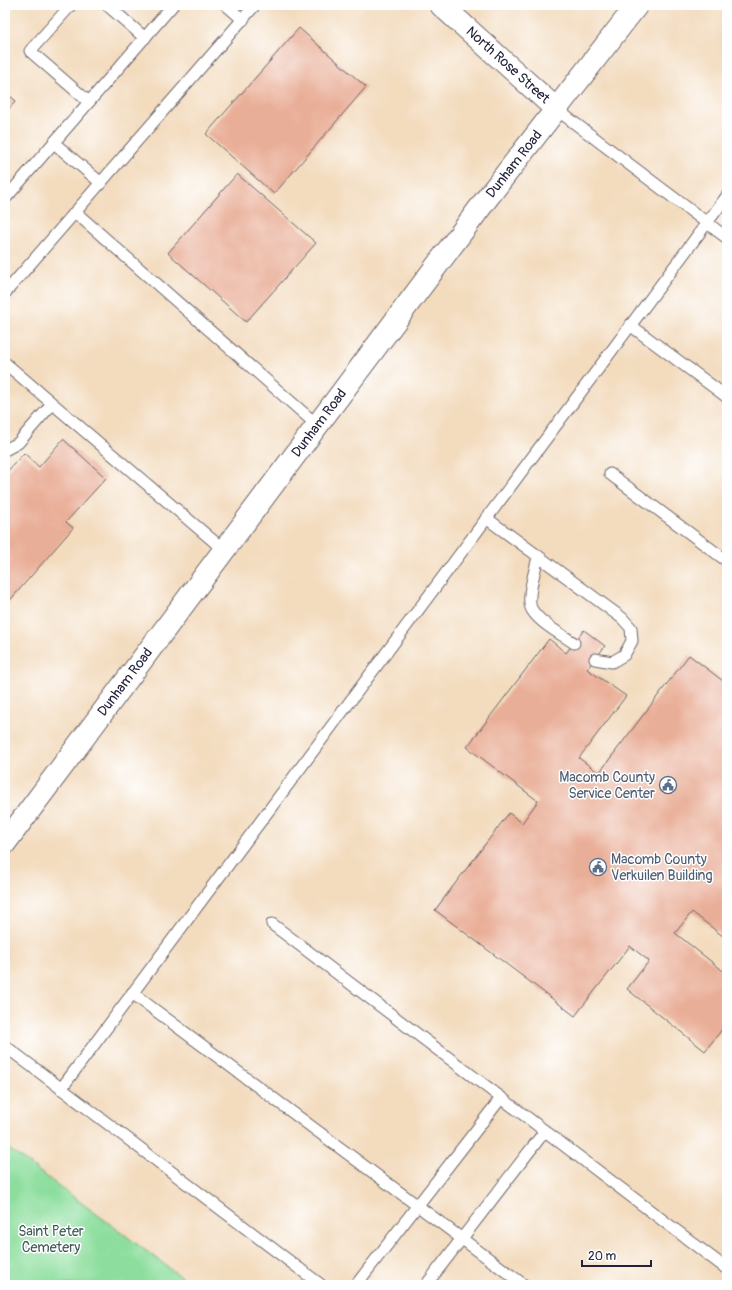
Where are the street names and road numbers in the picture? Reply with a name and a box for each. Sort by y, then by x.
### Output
street label: North Rose Street [463,23,554,107]
street label: Dunham Road [482,127,546,201]
street label: Dunham Road [288,385,350,460]
street label: Dunham Road [94,644,156,719]

